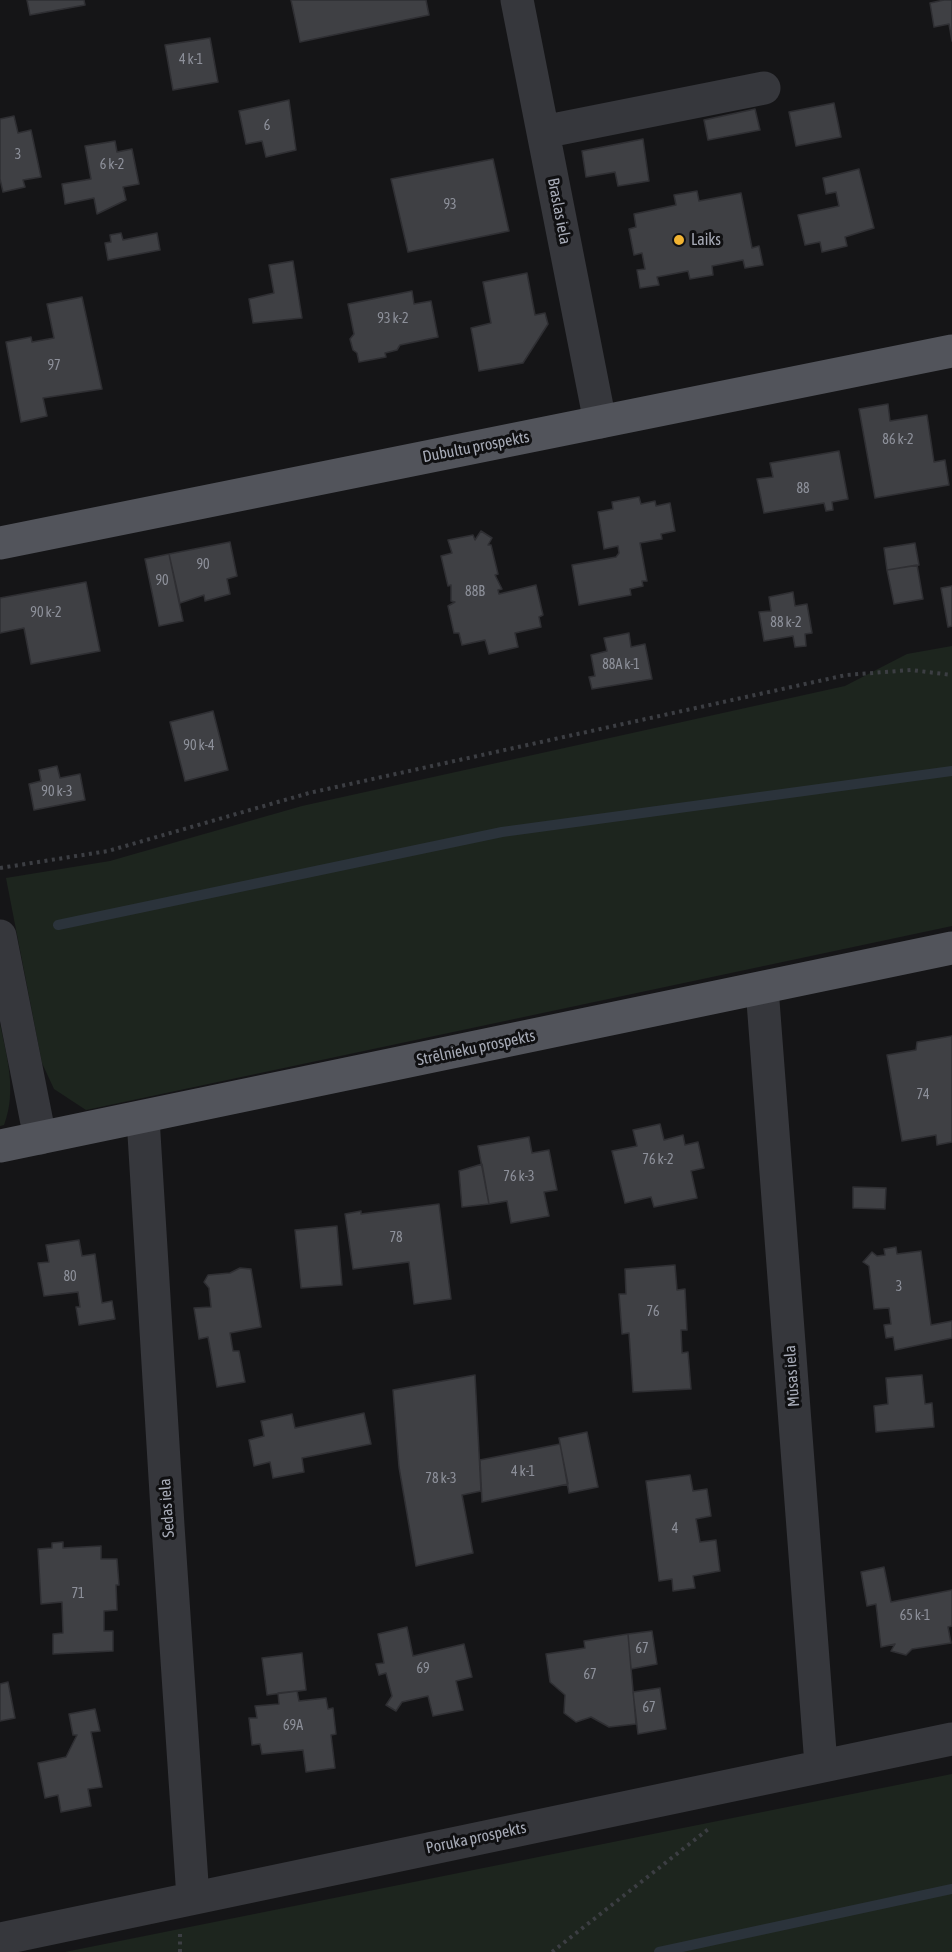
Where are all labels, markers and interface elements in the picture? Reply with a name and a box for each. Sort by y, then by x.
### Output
house number: 4 k-1 [179,52,203,68]
house number: 6 [264,118,270,134]
house number: 3 [15,147,21,163]
house number: 6 k-2 [100,157,124,173]
street label: Braslas iela [543,176,575,246]
house number: 93 [443,197,457,213]
place label: Laiks [691,230,721,250]
marker: Laiks [672,233,686,247]
house number: 93 k-2 [377,311,409,327]
house number: 97 [47,358,61,374]
street label: Dubultu prospekts [421,427,531,467]
house number: 86 k-2 [882,432,914,448]
house number: 88 [796,481,810,497]
house number: 90 [196,557,210,573]
house number: 90 [155,573,169,589]
house number: 88B [465,584,485,600]
house number: 90 k-2 [30,605,62,621]
house number: 88 k-2 [770,615,802,631]
house number: 88A k-1 [602,657,640,673]
house number: 90 k-4 [183,738,215,754]
house number: 90 k-3 [41,784,73,800]
street label: Strēlnieku prospekts [415,1026,537,1070]
house number: 74 [916,1087,930,1103]
house number: 76 k-2 [642,1152,674,1168]
house number: 76 k-3 [503,1169,535,1185]
house number: 78 [389,1230,403,1246]
house number: 80 [63,1269,77,1285]
house number: 3 [896,1279,902,1295]
house number: 76 [646,1304,660,1320]
street label: Mūsas iela [780,1344,804,1408]
house number: 4 k-1 [511,1464,535,1480]
house number: 78 k-3 [425,1471,457,1487]
street label: Sedas iela [155,1478,179,1538]
house number: 4 [672,1521,678,1537]
house number: 71 [71,1586,85,1602]
house number: 65 k-1 [900,1608,930,1624]
house number: 67 [635,1641,649,1657]
house number: 69 [416,1661,430,1677]
house number: 67 [583,1667,597,1683]
house number: 67 [642,1700,656,1716]
house number: 69A [283,1718,303,1734]
street label: Poruka prospekts [424,1818,528,1858]

